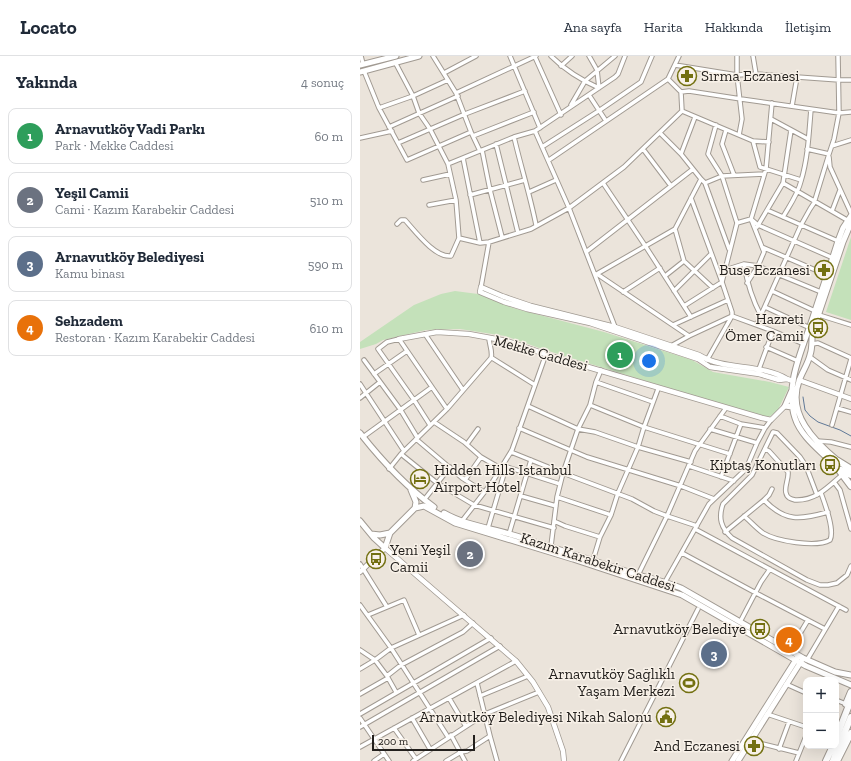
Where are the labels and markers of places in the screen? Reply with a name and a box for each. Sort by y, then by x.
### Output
pharmacy icon: Sırma Eczanesi [676,65,698,87]
place label: Sırma Eczanesi [701,67,799,85]
pharmacy icon: Buse Eczanesi [813,259,835,281]
place label: Buse Eczanesi [719,261,810,279]
place label: Hazreti Ömer Camii [725,310,804,345]
bus stop icon: Hazreti Ömer Camii [807,317,829,339]
pin: 1 [607,340,633,370]
bus stop icon: Kiptaş Konutları [819,454,841,476]
place label: Kiptaş Konutları [710,456,816,474]
place label: Hidden Hills Istanbul Airport Hotel [434,461,572,496]
hotel icon: Hidden Hills Istanbul Airport Hotel [409,468,431,490]
pin: 2 [457,539,483,569]
place label: Yeni Yeşil Camii [389,541,451,576]
bus stop icon: Yeni Yeşil Camii [365,548,387,570]
bus stop icon: Arnavutköy Belediye [749,618,771,640]
place label: Arnavutköy Belediye [613,620,746,638]
pin: 4 [776,625,802,655]
pin: 3 [701,639,727,669]
place label: Arnavutköy Sağlıklı Yaşam Merkezi [548,665,675,700]
sports icon: Arnavutköy Sağlıklı Yaşam Merkezi [678,672,700,694]
public building icon: Arnavutköy Belediyesi Nikah Salonu [655,706,677,728]
place label: Arnavutköy Belediyesi Nikah Salonu [419,708,653,726]
pharmacy icon: And Eczanesi [743,735,765,757]
place label: And Eczanesi [654,737,740,755]

